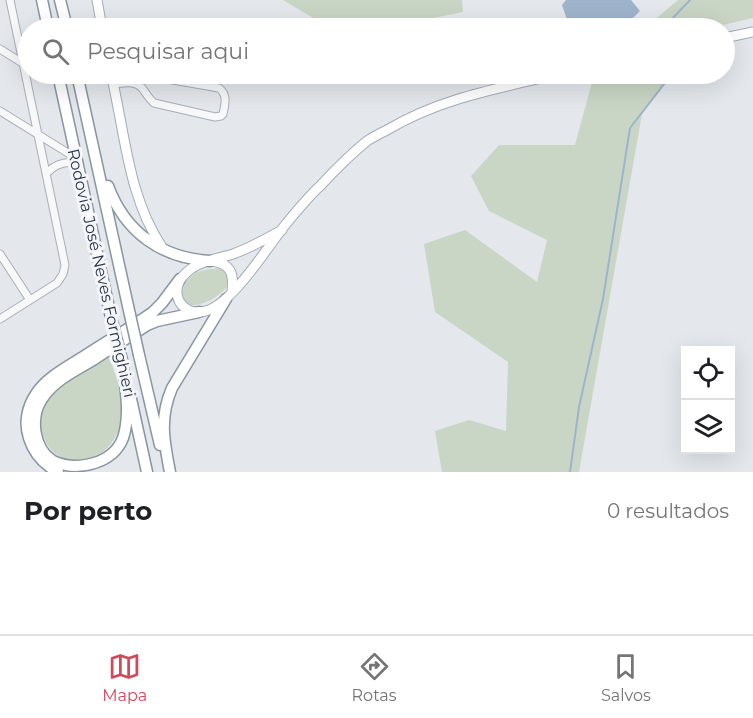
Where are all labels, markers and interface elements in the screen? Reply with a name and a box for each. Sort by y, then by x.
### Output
search box [18,18,735,84]
icon: search [39,35,72,68]
text: Pesquisar aqui [87,38,249,65]
street label: Rodovia José Neves Formighieri [64,147,139,399]
map controls [681,346,735,454]
button: locate [681,346,735,400]
button: layers [681,400,735,454]
text: Por perto [24,495,152,527]
text: 0 resultados [607,499,729,523]
tab: Mapa [102,650,147,705]
tab: Rotas [352,650,397,705]
tab: Salvos [601,650,651,705]

